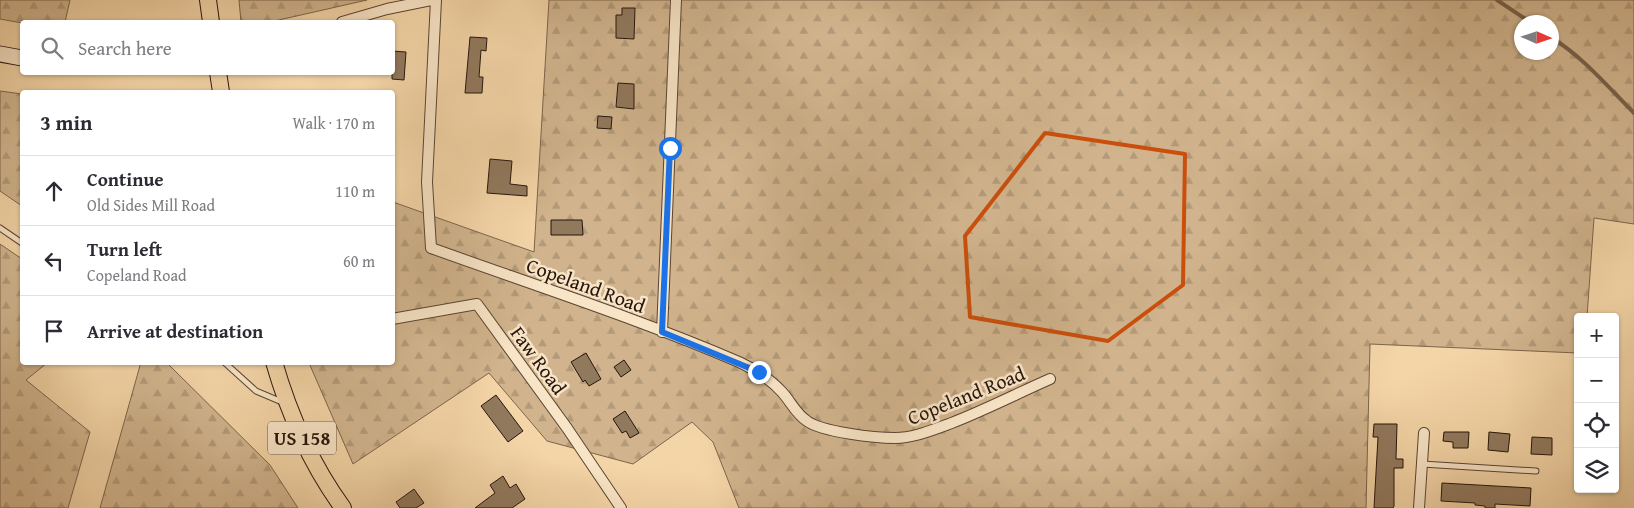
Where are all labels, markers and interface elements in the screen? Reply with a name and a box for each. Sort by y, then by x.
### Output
north arrow [1514,15,1559,60]
search box [20,20,395,75]
icon: search [38,34,66,62]
text: Search here [78,34,172,62]
text: 3 min [40,107,92,138]
text: Walk · 170 m [292,111,375,135]
route start [659,137,682,160]
text: Continue [87,165,164,193]
icon: ahead [40,177,68,205]
text: 110 m [335,179,375,203]
text: Old Sides Mill Road [87,193,215,217]
text: Turn left [87,235,162,263]
icon: left [40,247,68,275]
text: 60 m [343,249,375,273]
street label: Copeland Road [523,250,650,320]
text: Copeland Road [87,263,187,287]
map controls [1574,313,1619,493]
button: + [1574,313,1619,358]
icon: arrive [40,317,68,345]
text: Arrive at destination [87,317,263,345]
street label: Faw Road [504,320,574,401]
street label: Copeland Road [903,358,1029,432]
button: − [1574,358,1619,403]
route end [748,361,771,384]
button: locate [1574,403,1619,448]
road number: US 158 [268,422,336,454]
button: layers [1574,448,1619,493]

